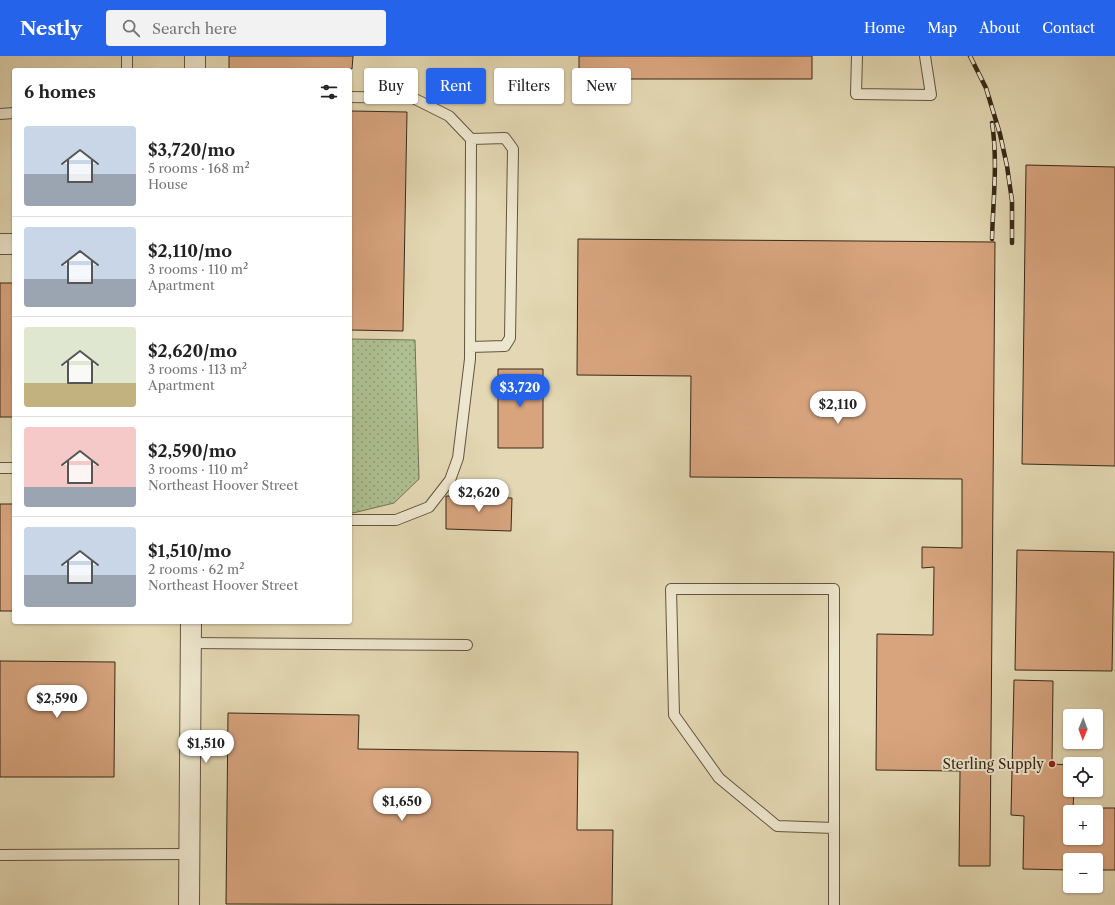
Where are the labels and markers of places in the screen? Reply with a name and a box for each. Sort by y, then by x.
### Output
pin: $3,720 [487,374,553,408]
pin: $2,110 [805,391,871,425]
pin: $2,620 [446,479,512,513]
pin: $2,590 [24,685,90,719]
pin: $1,510 [173,730,239,764]
place label: Sterling Supply [943,755,1044,773]
marker: Sterling Supply [1047,759,1057,769]
pin: $1,650 [369,788,435,822]

